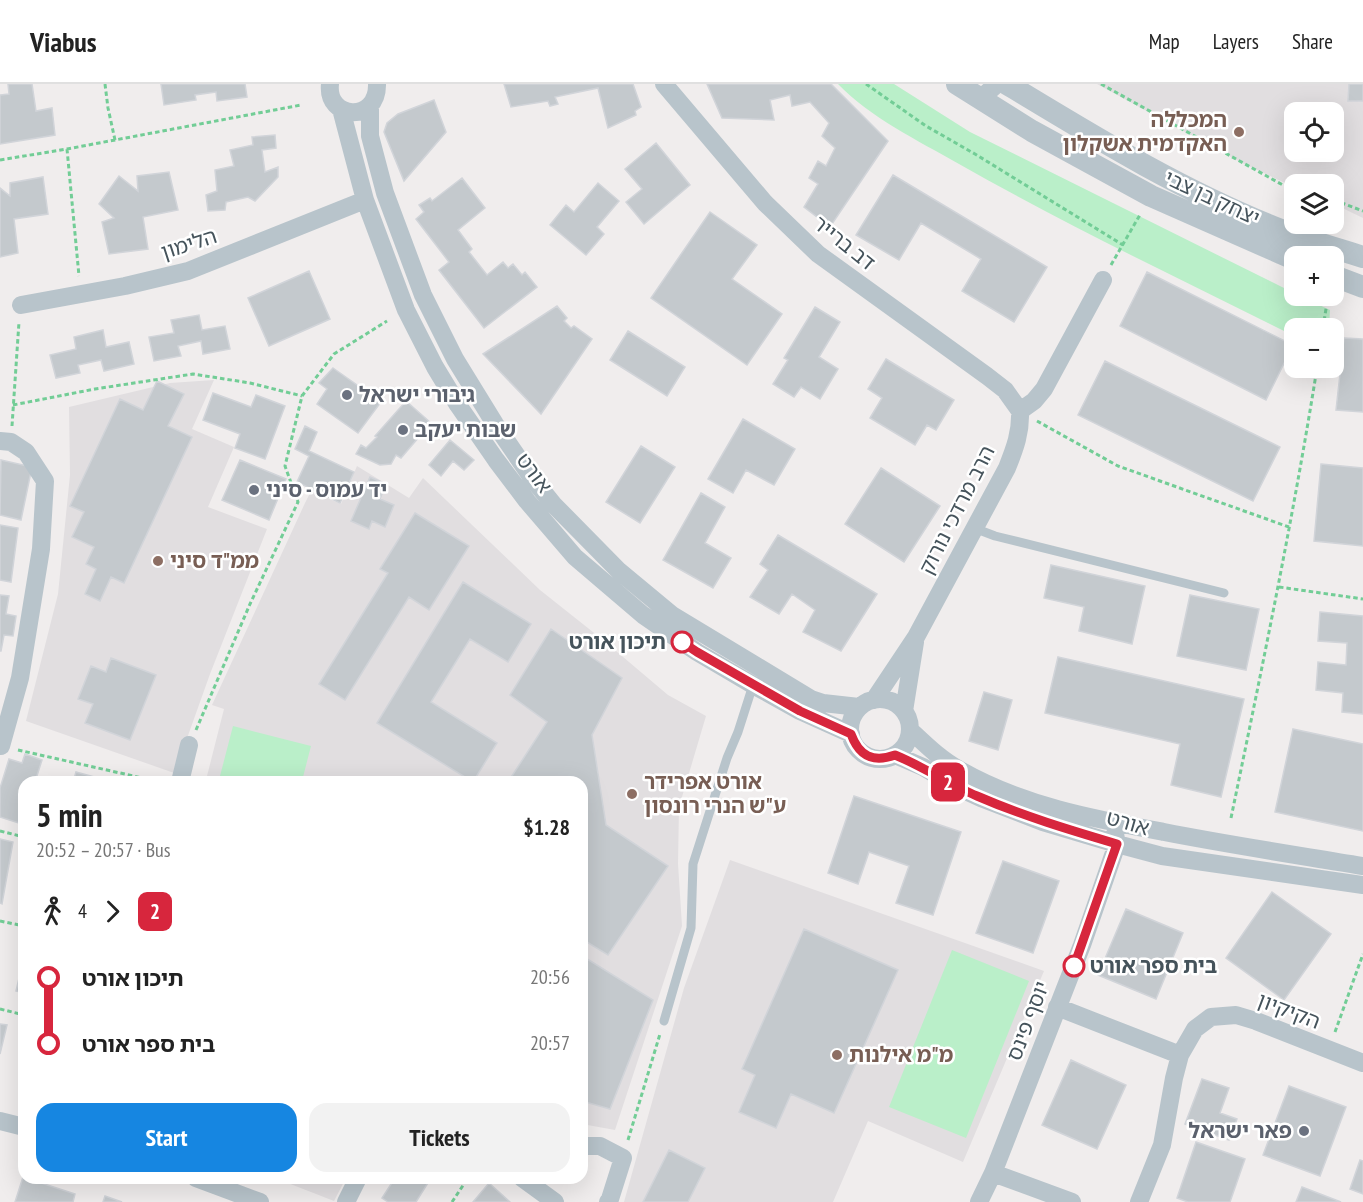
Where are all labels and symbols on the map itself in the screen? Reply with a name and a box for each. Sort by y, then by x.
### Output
place label: המכללה האקדמית אשקלון [1063,106,1227,157]
marker: המכללה האקדמית אשקלון [1232,125,1246,139]
street label: יצחק בן צבי [1160,164,1264,231]
street label: דב ברייר [808,209,881,276]
street label: הלימון [157,222,220,265]
place label: גיבורי ישראל [359,381,475,408]
marker: גיבורי ישראל [340,388,354,402]
place label: שבות יעקב [415,416,516,443]
marker: שבות יעקב [396,423,410,437]
street label: הרב מרדכי נורוק [912,441,1001,579]
street label: אורט [511,447,558,498]
place label: יד עמוס - סיני [266,476,387,503]
marker: יד עמוס - סיני [247,483,261,497]
place label: ממ"ד סיני [170,547,259,574]
marker: ממ"ד סיני [151,554,165,568]
place label: תיכון אורט [569,628,666,655]
marker: תיכון אורט [671,631,693,653]
line badge: 2 [928,762,968,802]
place label: אורט אפרידר ע"ש הנרי רונסון [644,768,786,819]
marker: אורט אפרידר ע"ש הנרי רונסון [625,787,639,801]
street label: אורט [1104,804,1153,841]
place label: בית ספר אורט [1090,952,1217,979]
marker: בית ספר אורט [1063,955,1085,977]
street label: יוסף פינס [1000,977,1055,1064]
street label: הקיקיון [1254,986,1324,1035]
place label: מ"מ אילנות [849,1041,954,1068]
marker: מ"מ אילנות [830,1048,844,1062]
place label: פאר ישראל [1189,1117,1292,1144]
marker: פאר ישראל [1297,1124,1311,1138]

